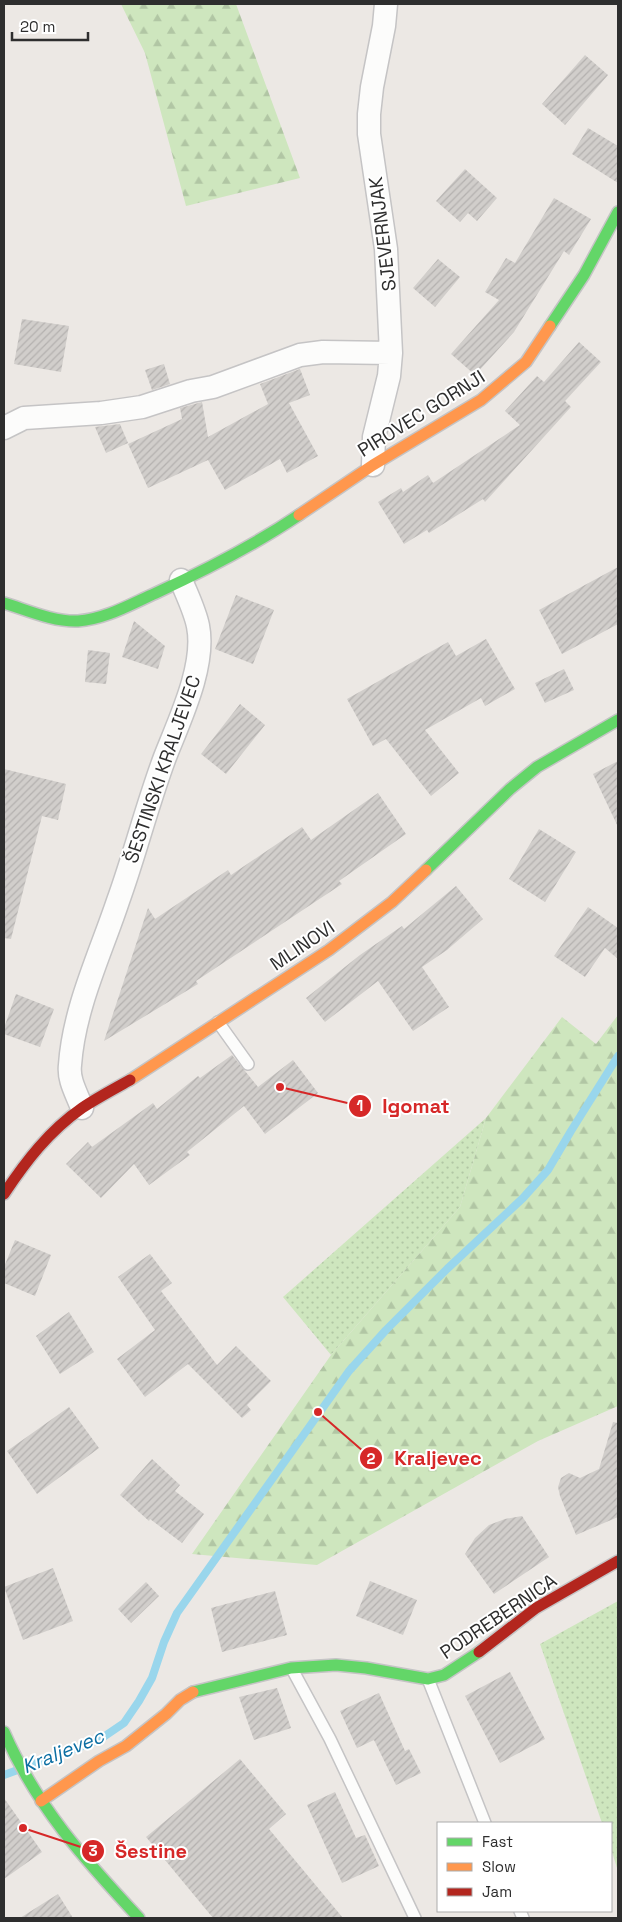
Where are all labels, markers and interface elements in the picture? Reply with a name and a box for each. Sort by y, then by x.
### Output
scale bar [12,10,89,42]
text: 20 m [20,17,55,36]
street label: SJEVERNJAK [363,175,402,293]
street label: PIROVEC GORNJI [353,364,490,463]
street label: ŠESTINSKI KRALJEVEC [119,672,206,866]
street label: MLINOVI [265,915,339,976]
callout: Igomat [347,1088,460,1123]
text: Igomat [382,1093,450,1119]
text: 1 [357,1096,363,1115]
callout: Kraljevec [359,1441,491,1476]
text: Kraljevec [394,1445,482,1471]
text: 2 [367,1449,376,1468]
street label: PODREBERNICA [435,1568,561,1665]
water label: Kraljevec [18,1722,109,1779]
legend [437,1822,612,1912]
text: Fast [482,1832,513,1851]
callout: Šestine [80,1834,198,1869]
text: Šestine [115,1838,187,1864]
text: 3 [88,1841,98,1860]
text: Slow [482,1857,516,1876]
text: Jam [482,1882,512,1901]

